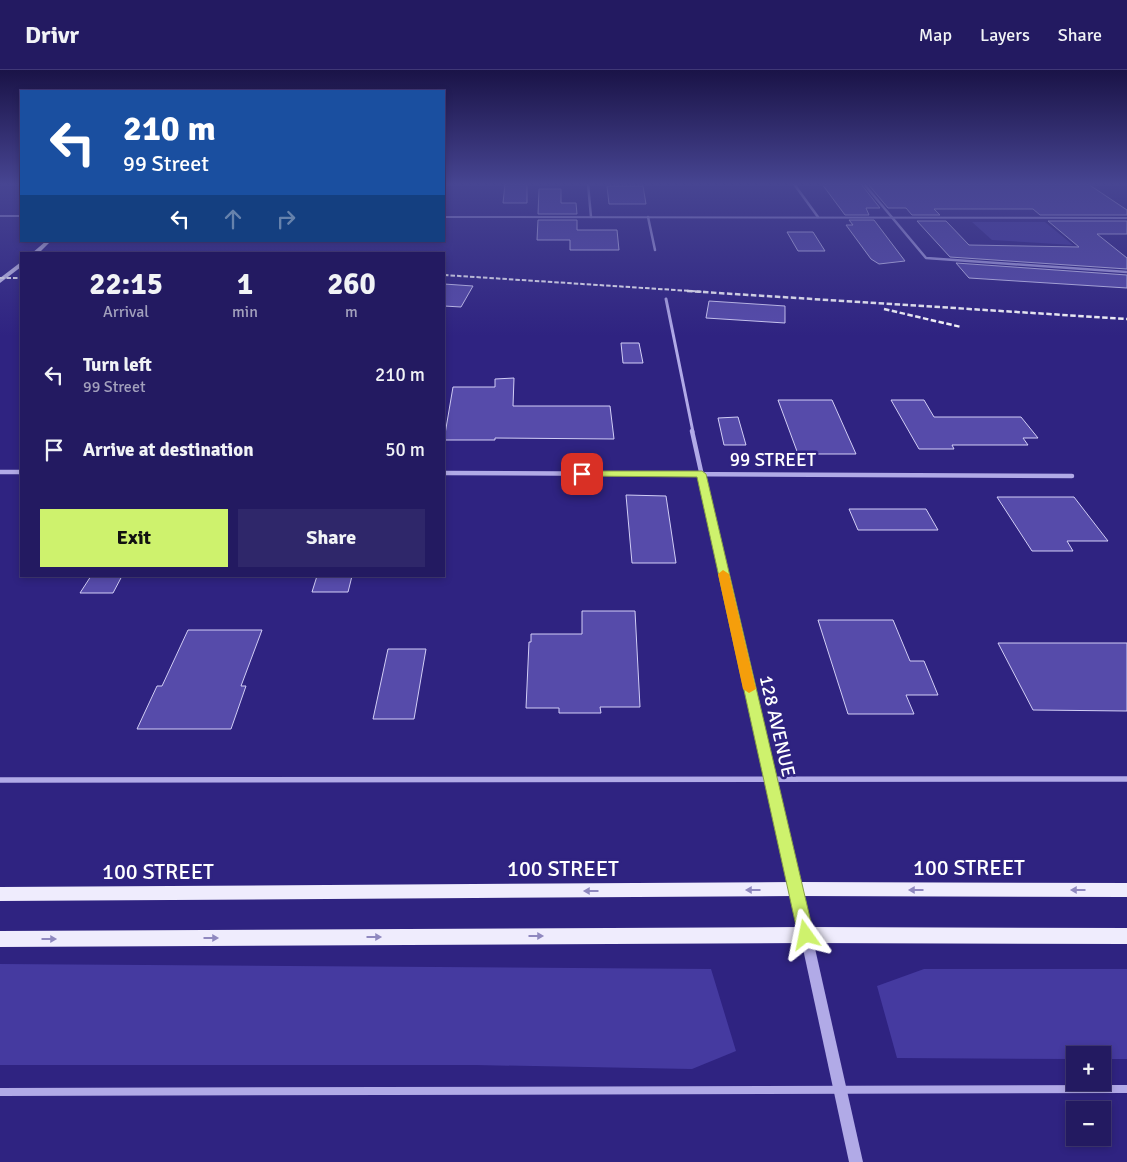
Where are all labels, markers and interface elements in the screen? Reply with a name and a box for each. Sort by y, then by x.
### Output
text: Drivr [25,20,79,50]
text: Map [919,24,952,46]
text: Layers [980,24,1030,46]
text: Share [1058,24,1102,46]
text: 210 m [123,107,216,150]
icon: left [40,110,105,175]
text: 99 Street [123,150,209,177]
icon: left [166,205,194,233]
icon: ahead [219,205,247,233]
icon: right [272,205,300,233]
text: 22:15 [89,266,163,303]
text: 1 [237,266,253,303]
text: 260 [327,266,376,303]
text: Arrival [103,302,149,322]
text: min [232,302,258,322]
text: m [345,302,358,322]
text: Turn left [83,353,152,377]
icon: left [40,361,68,389]
text: 210 m [375,363,425,387]
text: 99 Street [83,377,146,397]
icon: arrive [40,436,68,464]
text: Arrive at destination [83,438,254,462]
text: 50 m [385,438,425,462]
street label: 99 STREET [730,448,817,472]
pin [561,453,603,495]
icon: arrive [568,460,596,488]
button: Exit [40,509,228,567]
button: Share [238,509,425,567]
street label: 128 AVENUE [754,673,800,779]
street label: 100 STREET [913,854,1025,881]
street label: 100 STREET [507,855,619,882]
street label: 100 STREET [102,858,214,885]
one-way arrow [745,886,761,894]
one-way arrow [908,886,924,894]
one-way arrow [1070,886,1086,894]
one-way arrow [583,887,599,895]
position arrow [779,908,831,960]
one-way arrow [528,932,544,940]
one-way arrow [366,933,382,941]
one-way arrow [203,934,219,942]
one-way arrow [41,935,57,943]
map controls [1066,1046,1111,1146]
button: + [1066,1046,1111,1091]
button: − [1066,1101,1111,1146]

